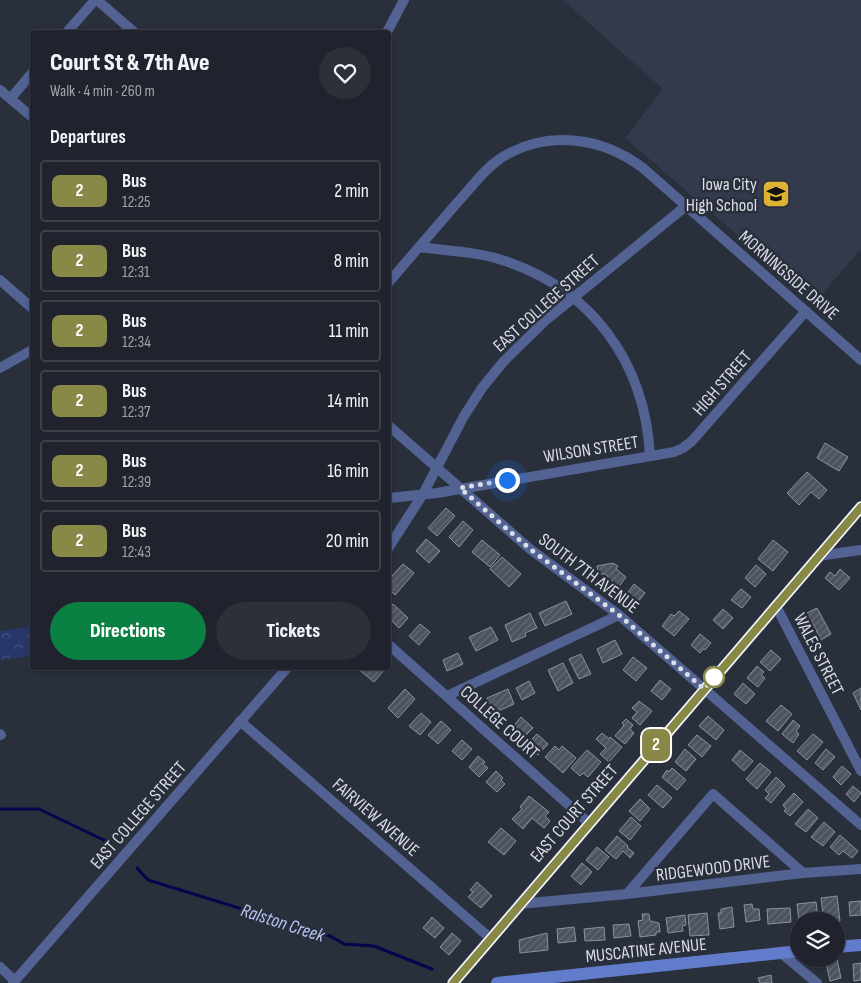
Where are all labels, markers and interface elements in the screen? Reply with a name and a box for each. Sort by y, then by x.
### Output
button: heart [319,47,371,99]
text: Court St & 7th Ave [50,48,209,77]
text: Walk · 4 min · 260 m [50,82,155,101]
text: Departures [50,126,126,149]
text: Bus [122,170,147,193]
place label: Iowa City High School [686,174,757,216]
school or university icon: Iowa City High School [761,179,791,209]
text: 2 [76,180,83,201]
text: 2 min [334,180,369,203]
text: 12:25 [122,193,150,212]
street label: MORNINGSIDE DRIVE [734,226,843,325]
text: Bus [122,240,147,263]
text: 2 [76,250,83,271]
text: 8 min [334,250,369,273]
street label: EAST COLLEGE STREET [489,250,604,356]
text: 12:31 [122,263,150,282]
text: Bus [122,310,147,333]
text: 2 [76,320,83,341]
text: 11 min [329,320,369,343]
text: 12:34 [122,333,151,352]
street label: HIGH STREET [688,347,756,420]
text: Bus [122,380,147,403]
text: 2 [76,390,83,411]
text: 14 min [328,390,369,413]
text: 12:37 [122,403,151,422]
street label: WILSON STREET [542,432,640,467]
text: Bus [122,450,147,473]
text: 2 [76,460,83,481]
text: 16 min [327,460,369,483]
your location [495,468,520,493]
text: 12:39 [122,473,151,492]
text: Bus [122,520,147,543]
street label: SOUTH 7TH AVENUE [534,529,643,618]
text: 2 [76,530,83,551]
text: 20 min [326,530,369,553]
text: 12:43 [122,543,151,562]
button: Directions [50,602,206,660]
button: Tickets [216,602,371,660]
street label: WALES STREET [789,610,848,699]
unlabelled marker [703,666,725,688]
street label: COLLEGE COURT [456,681,544,763]
line badge: 2 [640,729,672,761]
text: 2 [652,734,660,755]
street label: EAST COLLEGE STREET [86,757,191,873]
street label: EAST COURT STREET [526,760,623,867]
street label: FAIRVIEW AVENUE [328,774,423,861]
street label: RIDGEWOOD DRIVE [655,851,771,886]
water label: Ralston Creek [238,899,328,948]
map controls [790,912,845,967]
button: layers [790,912,845,967]
street label: MUSCATINE AVENUE [584,934,708,967]

